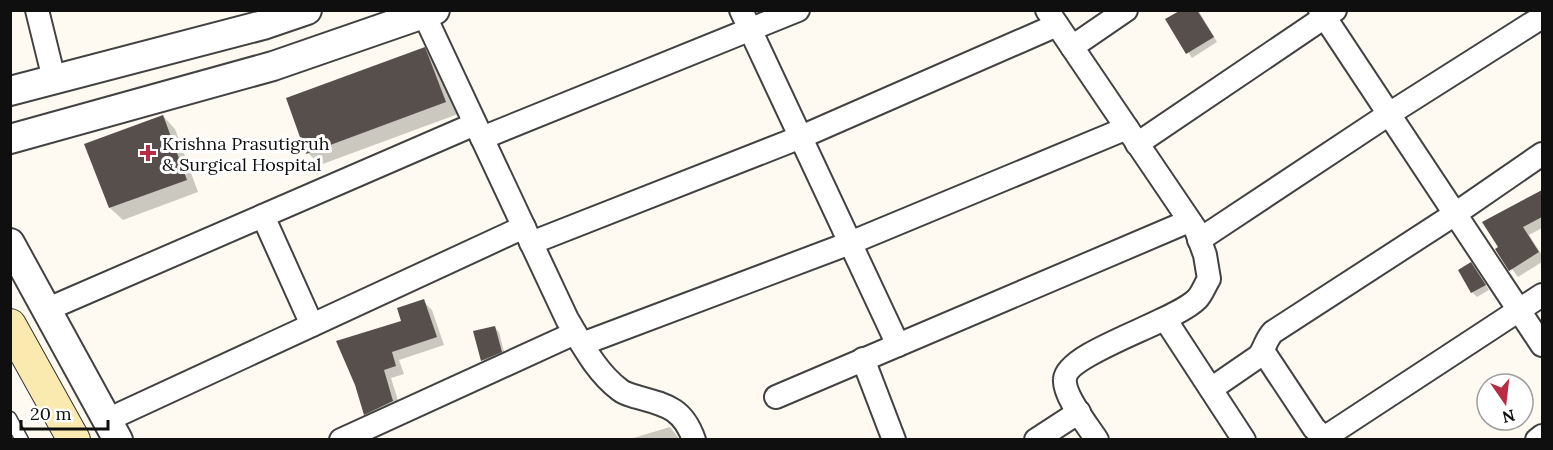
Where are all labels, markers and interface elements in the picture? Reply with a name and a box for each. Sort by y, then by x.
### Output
place label: Krishna Prasutigruh & Surgical Hospital [162,132,330,176]
marker: Krishna Prasutigruh & Surgical Hospital [139,144,157,162]
north arrow [1475,372,1535,432]
scale bar [21,393,108,431]
text: 20 m [30,402,72,425]
text: N [1500,405,1517,428]

